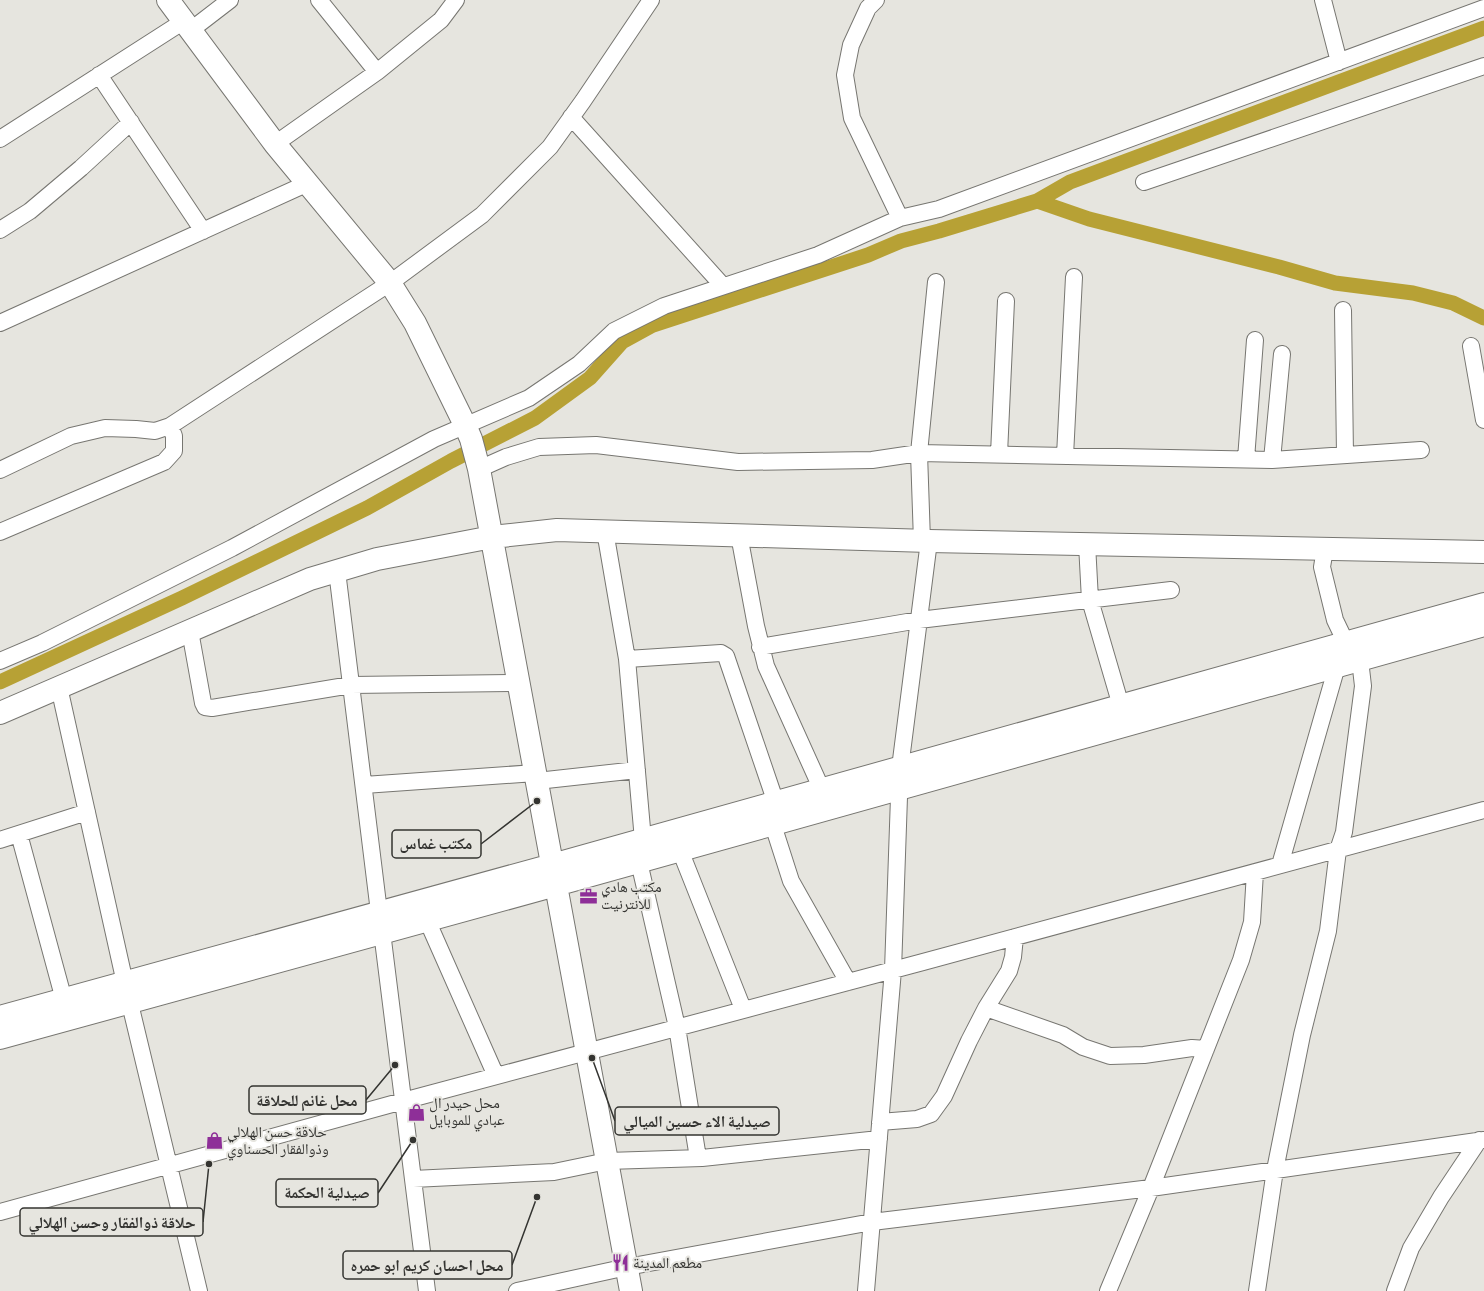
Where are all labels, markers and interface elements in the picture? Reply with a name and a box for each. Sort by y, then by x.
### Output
callout: مكتب غماس [392,830,481,858]
text: مكتب غماس [400,835,472,854]
place label: مكتب هادي للانترنيت [601,878,662,914]
office icon: مكتب هادي للانترنيت [578,886,598,906]
callout: محل غانم للحلاقة [249,1086,366,1114]
text: محل غانم للحلاقة [256,1092,358,1112]
place label: محل حيدر ال عبادي للموبايل [429,1094,505,1131]
shop icon: محل حيدر ال عبادي للموبايل [406,1102,426,1122]
callout: صيدلية الاء حسين الميالي [615,1107,779,1135]
text: صيدلية الاء حسين الميالي [623,1113,771,1134]
place label: حلاقة حسن الهلالي وذوالفقار الحسناوي [227,1123,329,1160]
shop icon: حلاقة حسن الهلالي وذوالفقار الحسناوي [204,1131,224,1151]
callout: صيدلية الحكمة [276,1179,378,1207]
text: صيدلية الحكمة [284,1184,370,1203]
callout: حلاقة ذوالفقار وحسن الهلالي [20,1208,203,1236]
text: حلاقة ذوالفقار وحسن الهلالي [28,1214,196,1235]
callout: محل احسان كريم ابو حمره [343,1251,512,1279]
restaurant icon: مطعم المدينة [610,1253,630,1273]
place label: مطعم المدينة [633,1254,702,1273]
text: محل احسان كريم ابو حمره [351,1257,503,1277]

